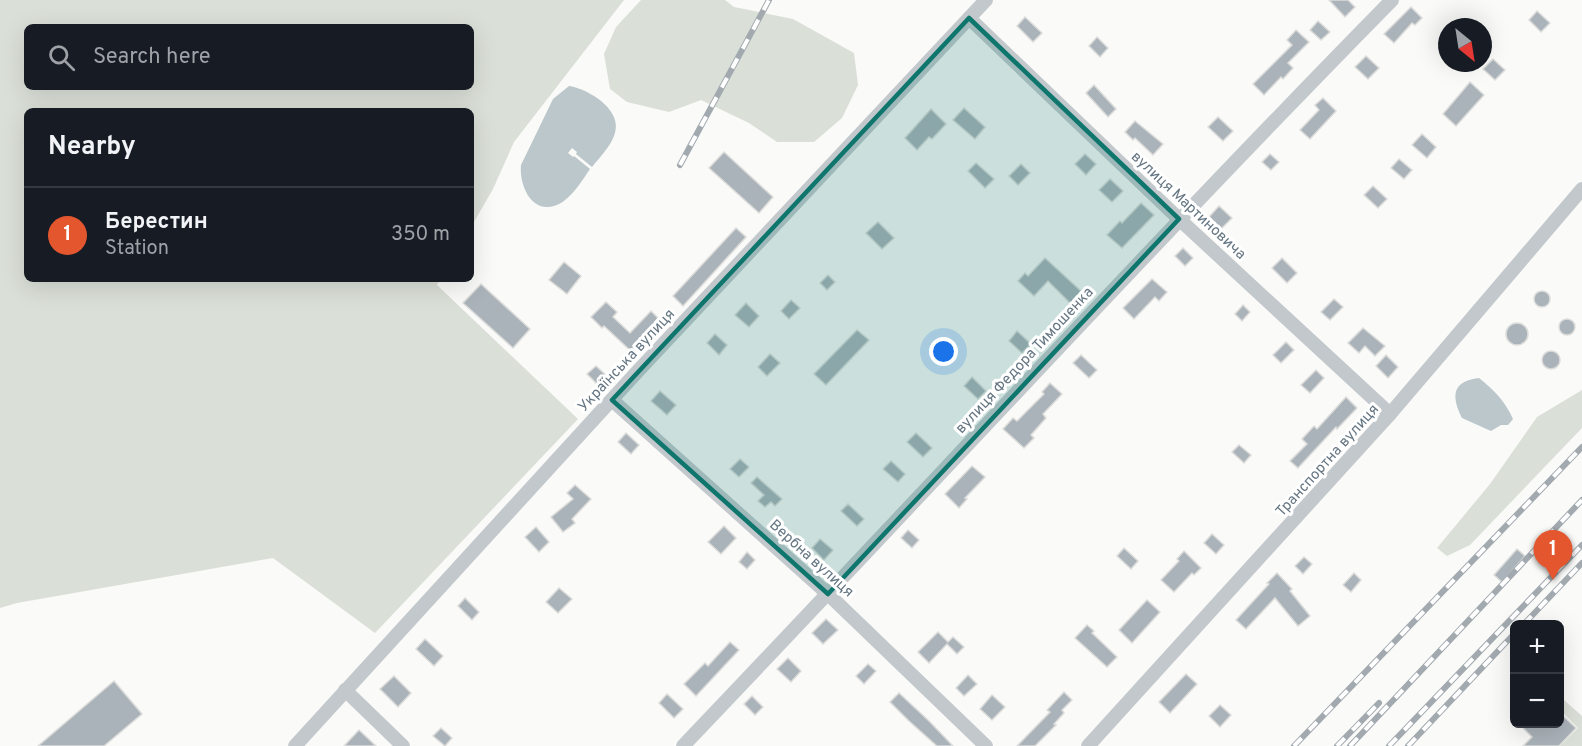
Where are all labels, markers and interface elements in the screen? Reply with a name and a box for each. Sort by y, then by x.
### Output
north arrow [1438,18,1492,72]
search box [24,24,474,90]
icon: search [45,41,78,74]
text: Search here [93,44,211,71]
text: Nearby [48,131,136,164]
street label: вулиця Мартиновича [1127,148,1249,264]
text: Берестин [105,209,208,236]
text: 1 [64,222,72,248]
text: 350 m [391,222,450,248]
text: Station [105,236,169,262]
street label: вулиця Федора Тимошенка [952,284,1098,438]
street label: Українська вулиця [574,305,680,417]
your location [929,337,958,366]
street label: Транспортна вулиця [1272,401,1384,521]
street label: Вербна вулиця [765,516,857,602]
pin: 1 [1534,530,1572,580]
map controls [1510,620,1564,728]
button: + [1510,620,1564,674]
button: − [1510,674,1564,728]

